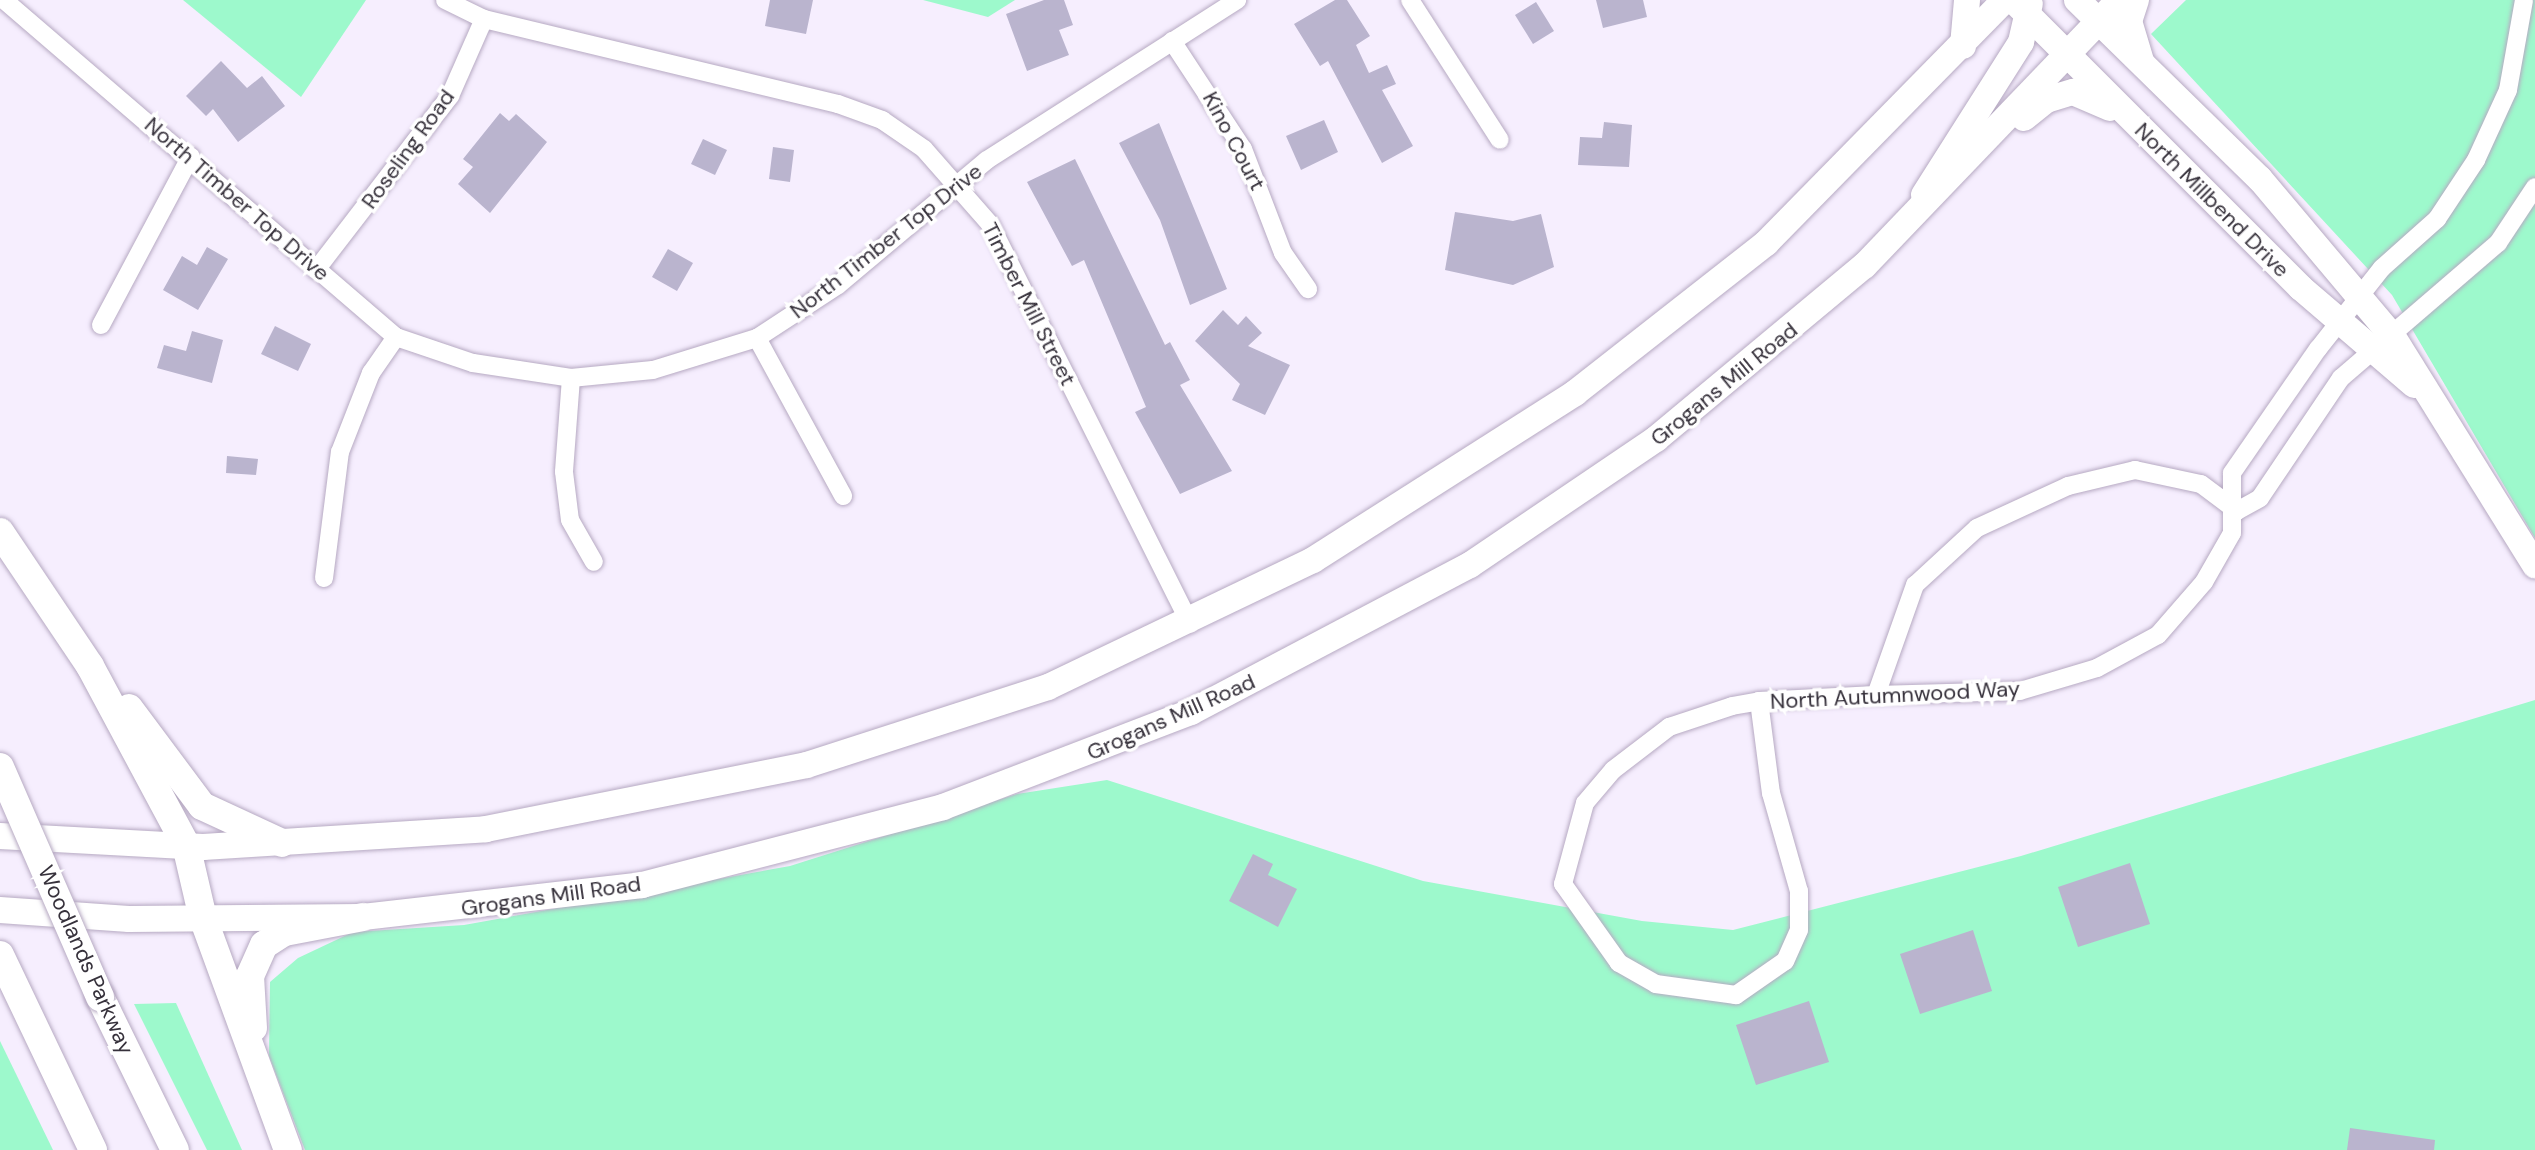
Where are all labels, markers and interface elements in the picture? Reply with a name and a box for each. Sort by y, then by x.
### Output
street label: Roseling Road [356,84,460,214]
street label: Kino Court [1197,87,1271,195]
street label: North Timber Top Drive [139,112,335,286]
street label: North Millbend Drive [2129,117,2295,283]
street label: North Timber Top Drive [785,158,987,324]
street label: Timber Mill Street [977,218,1081,390]
street label: Grogans Mill Road [1645,317,1803,451]
street label: Grogans Mill Road [1083,668,1259,766]
street label: North Autumnwood Way [1769,675,2021,715]
street label: Woodlands Parkway [32,861,140,1059]
street label: Grogans Mill Road [459,870,643,922]

